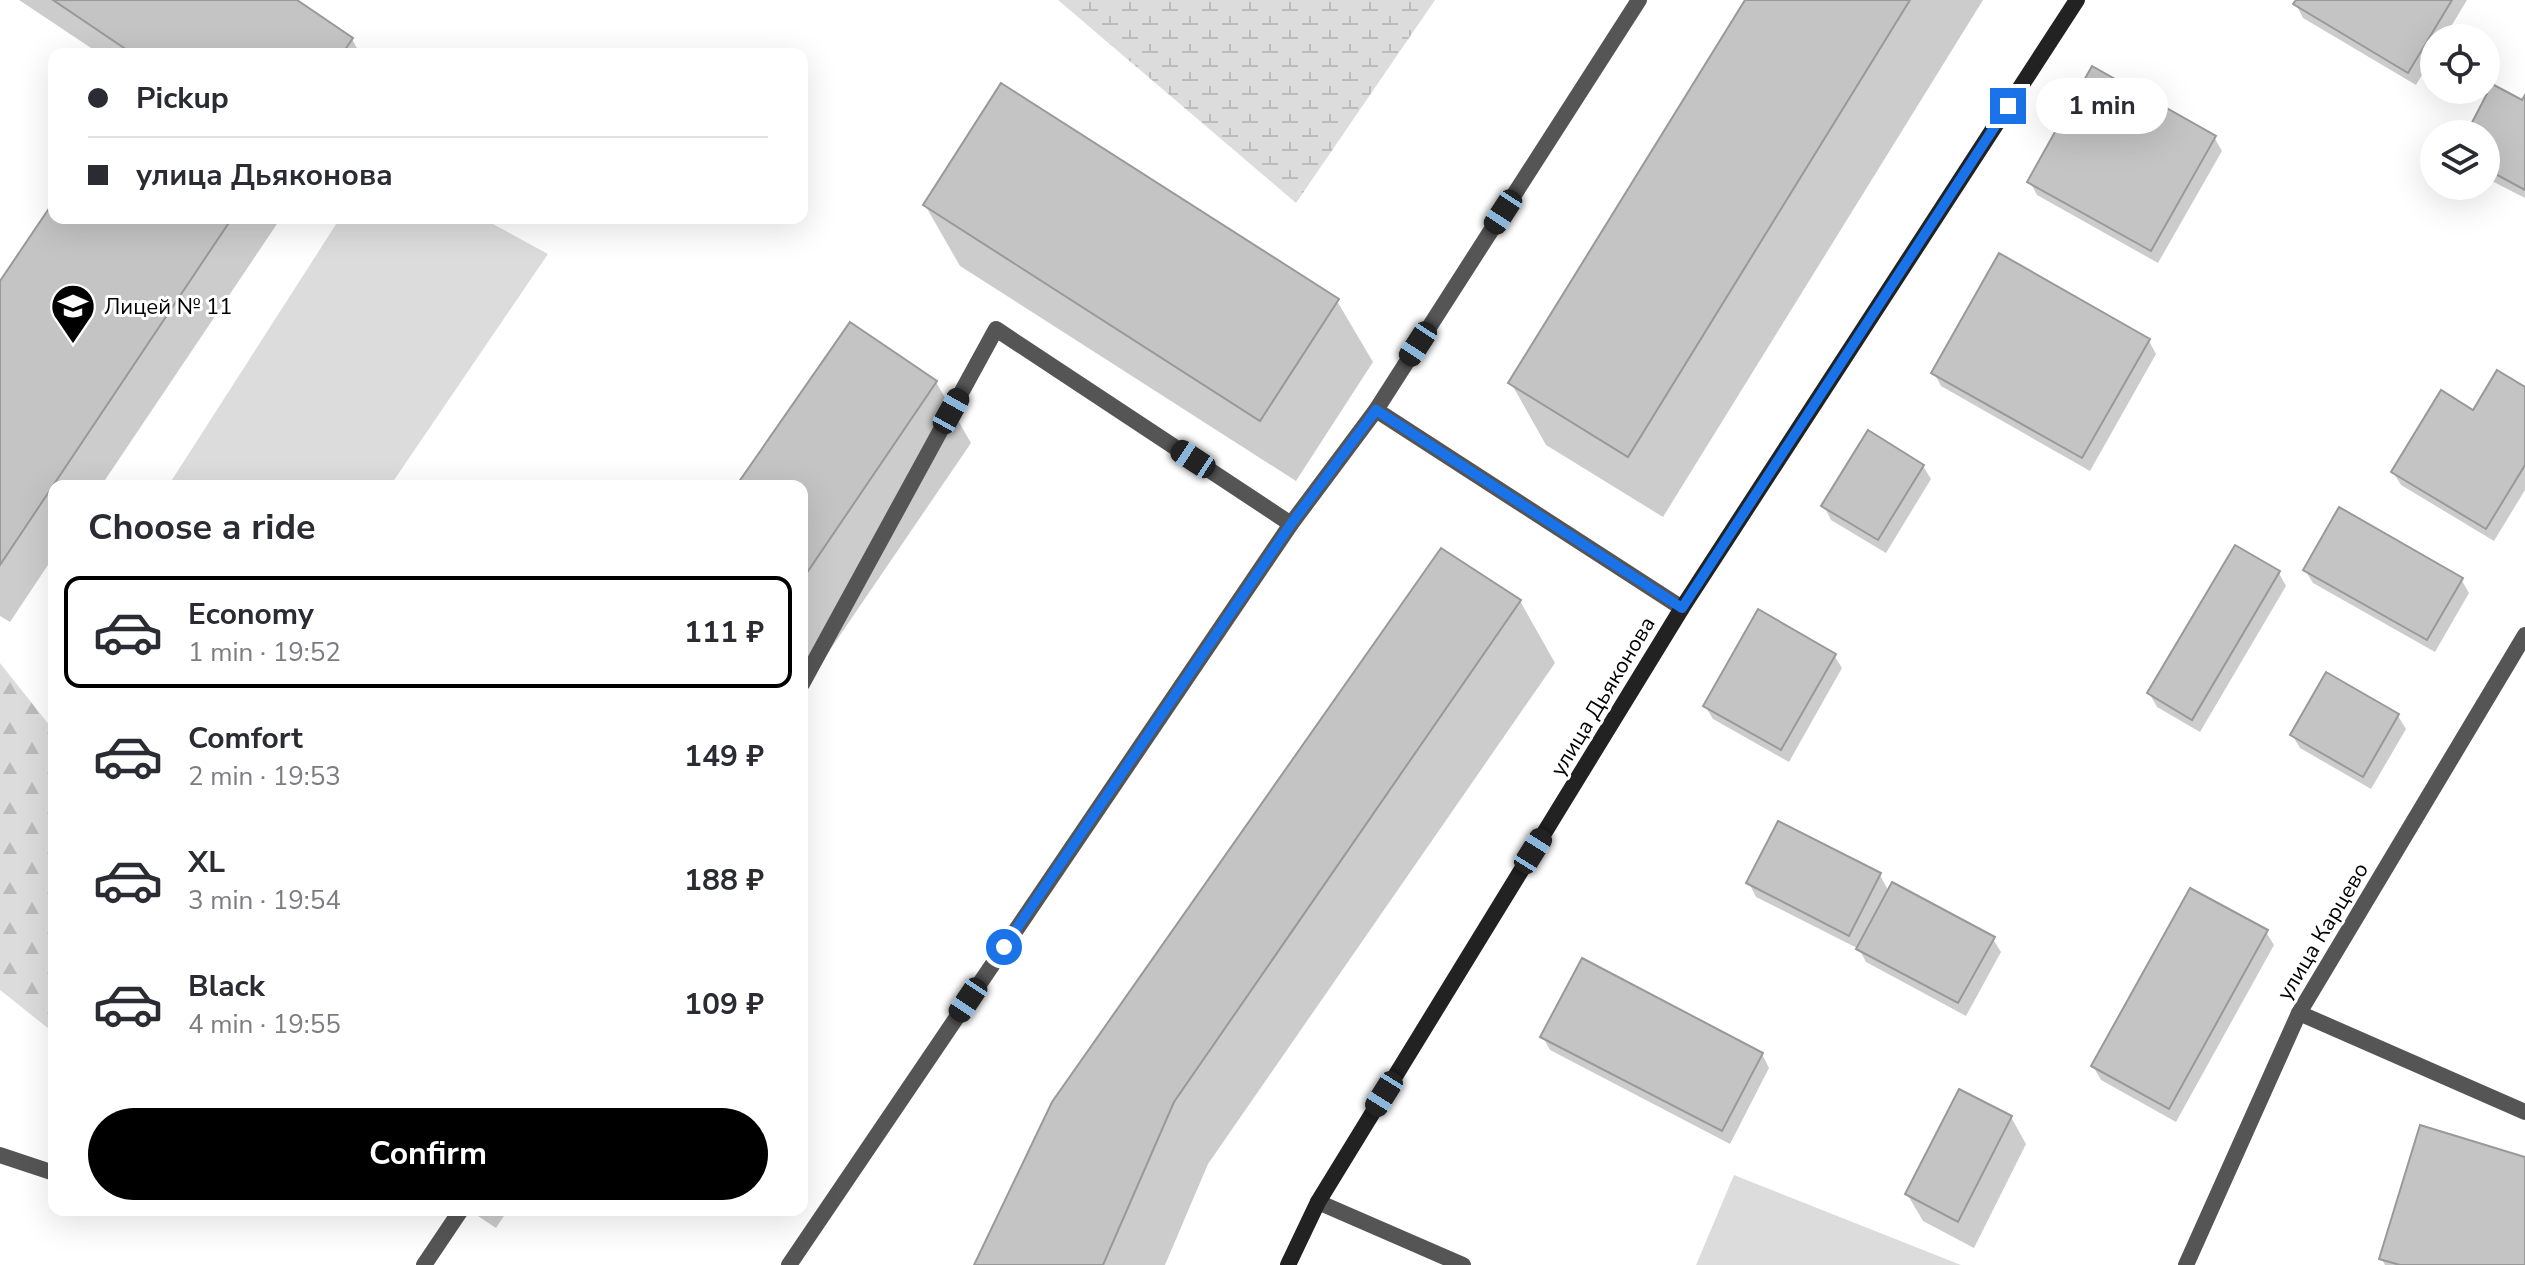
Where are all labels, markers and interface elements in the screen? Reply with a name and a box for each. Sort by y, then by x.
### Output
map controls [2420,24,2500,200]
button: locate [2420,24,2500,104]
text: Pickup [136,78,229,119]
callout: 1 min [2036,78,2168,134]
route end [1990,88,2026,124]
text: 1 min [2068,88,2136,123]
button: layers [2420,120,2500,200]
text: улица Дьяконова [136,155,393,196]
car [1480,185,1526,239]
school or university icon: Лицей № 11 [49,282,97,345]
place label: Лицей № 11 [104,292,233,322]
car [1395,317,1441,371]
car [929,384,973,438]
car [1166,436,1220,482]
text: Choose a ride [88,503,316,552]
text: Economy [188,594,314,635]
icon: car [92,596,164,668]
street label: улица Дьяконова [1543,611,1662,782]
text: 111 ₽ [684,612,764,653]
text: 1 min · 19:52 [188,635,341,670]
text: Comfort [188,718,303,759]
icon: car [92,720,164,792]
text: 149 ₽ [684,736,764,777]
text: 2 min · 19:53 [188,759,341,794]
car [1510,824,1556,878]
text: XL [188,842,225,883]
icon: car [92,844,164,916]
street label: улица Карцево [2270,857,2376,1006]
text: 188 ₽ [684,860,764,901]
text: 3 min · 19:54 [188,883,341,918]
route start [986,929,1022,965]
text: Black [188,966,265,1007]
icon: car [92,968,164,1040]
car [945,973,991,1027]
text: 109 ₽ [684,984,764,1025]
text: 4 min · 19:55 [188,1007,341,1042]
car [1361,1067,1407,1121]
button: Confirm [88,1108,768,1200]

